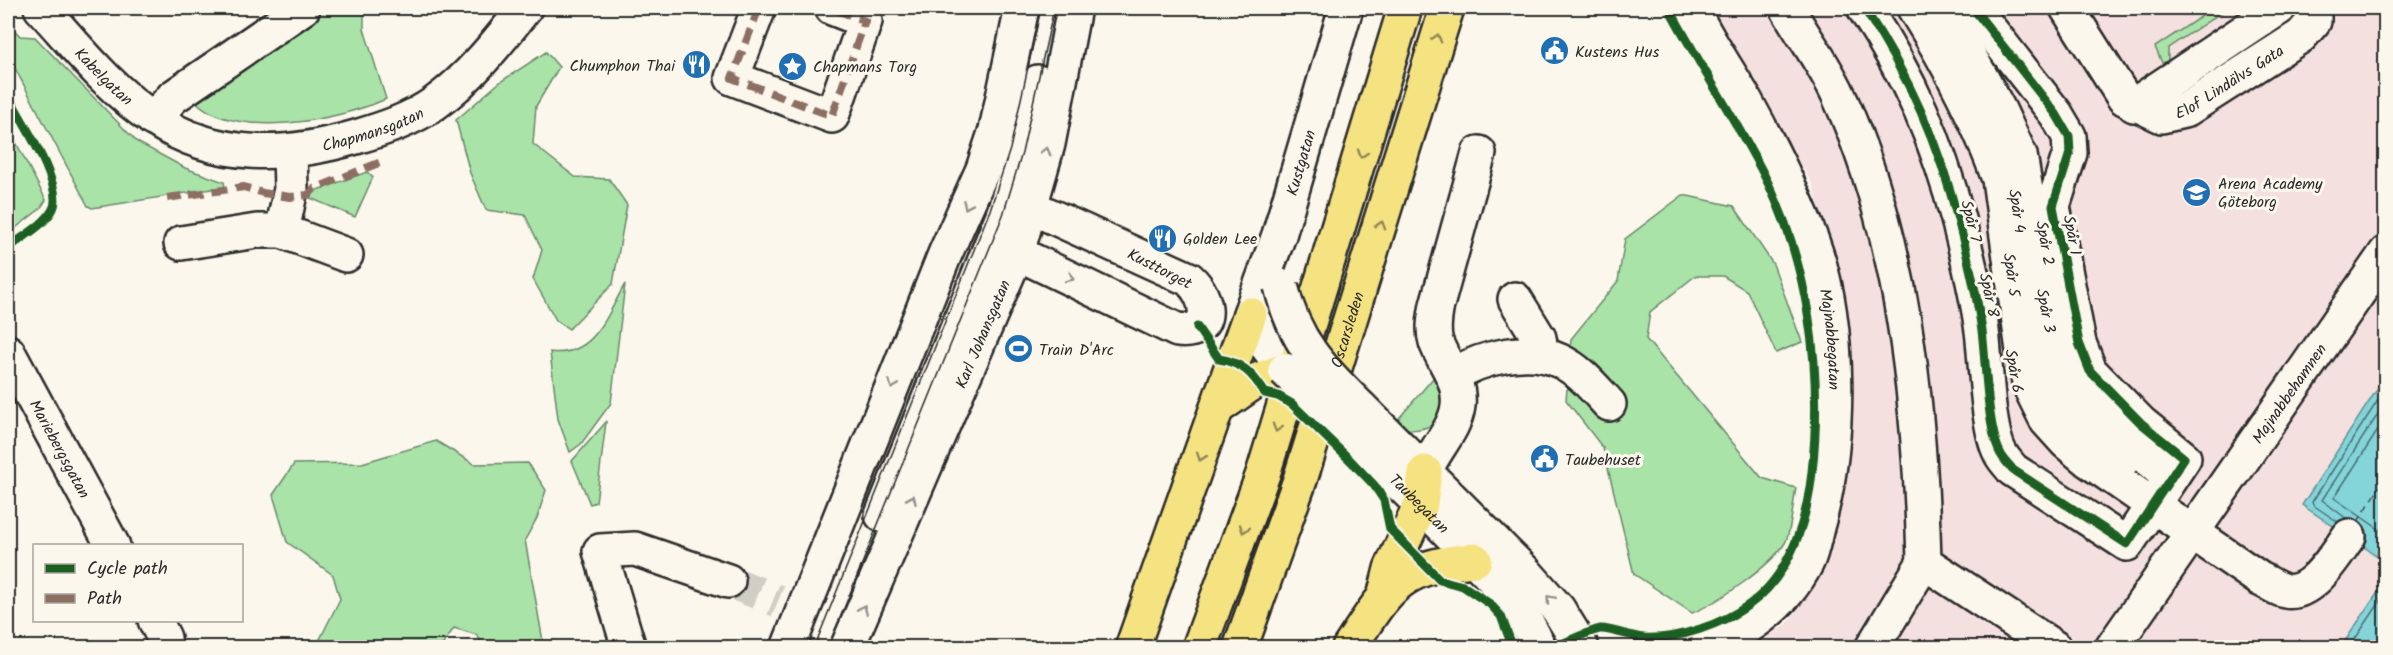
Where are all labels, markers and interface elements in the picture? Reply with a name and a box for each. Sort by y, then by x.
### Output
one-way arrow [1430,33,1442,44]
public building icon: Kustens Hus [1538,35,1570,67]
street label: Elof Lindälvs Gata [2173,39,2289,127]
place label: Kustens Hus [1575,40,1660,65]
street label: Kabelgatan [68,42,138,112]
restaurant icon: Chumphon Thai [680,49,712,81]
place icon: Chapmans Torg [776,50,808,82]
place label: Chumphon Thai [570,54,676,79]
place label: Chapmans Torg [813,55,917,80]
street label: Chapmansgatan [320,101,429,159]
street label: Kustgatan [1280,127,1323,199]
one-way arrow [1039,146,1052,156]
one-way arrow [1357,148,1369,159]
place label: Arena Academy Göteborg [2218,172,2323,215]
school or university icon: Arena Academy Göteborg [2181,176,2213,208]
street label: Spår 4 [2001,188,2032,235]
one-way arrow [962,198,974,209]
street label: Spår 7 [1953,198,1988,246]
street label: Spår 1 [2056,213,2087,257]
street label: Spår 2 [2028,219,2061,267]
one-way arrow [1374,220,1386,231]
restaurant icon: Golden Lee [1146,222,1178,254]
place label: Golden Lee [1183,227,1257,252]
street label: Kusttorget [1123,242,1197,297]
street label: Spår 5 [1995,251,2027,300]
one-way arrow [1064,271,1075,283]
street label: Spår 8 [1972,271,2006,320]
street label: Karl Johansgatan [949,276,1018,393]
street label: Majnabbegatan [1812,287,1846,390]
street label: Spår 3 [2029,287,2062,335]
street label: Oscarsleden [1325,289,1372,371]
sports icon: Train D'Arc [1002,333,1034,365]
place label: Train D'Arc [1039,338,1114,363]
street label: Majnabbehamnen [2246,339,2334,449]
street label: Spår 6 [1997,347,2030,395]
one-way arrow [888,379,900,390]
street label: Mariebergsgatan [22,395,96,503]
one-way arrow [1272,422,1284,433]
public building icon: Taubehuset [1528,443,1560,475]
place label: Taubehuset [1565,448,1642,473]
one-way arrow [1195,451,1208,462]
street label: Taubegatan [1383,469,1455,540]
one-way arrow [905,494,917,505]
one-way arrow [1239,523,1252,534]
legend [33,544,243,622]
text: Cycle path [87,555,168,584]
text: Path [87,585,122,614]
one-way arrow [1546,595,1557,606]
one-way arrow [856,605,868,616]

